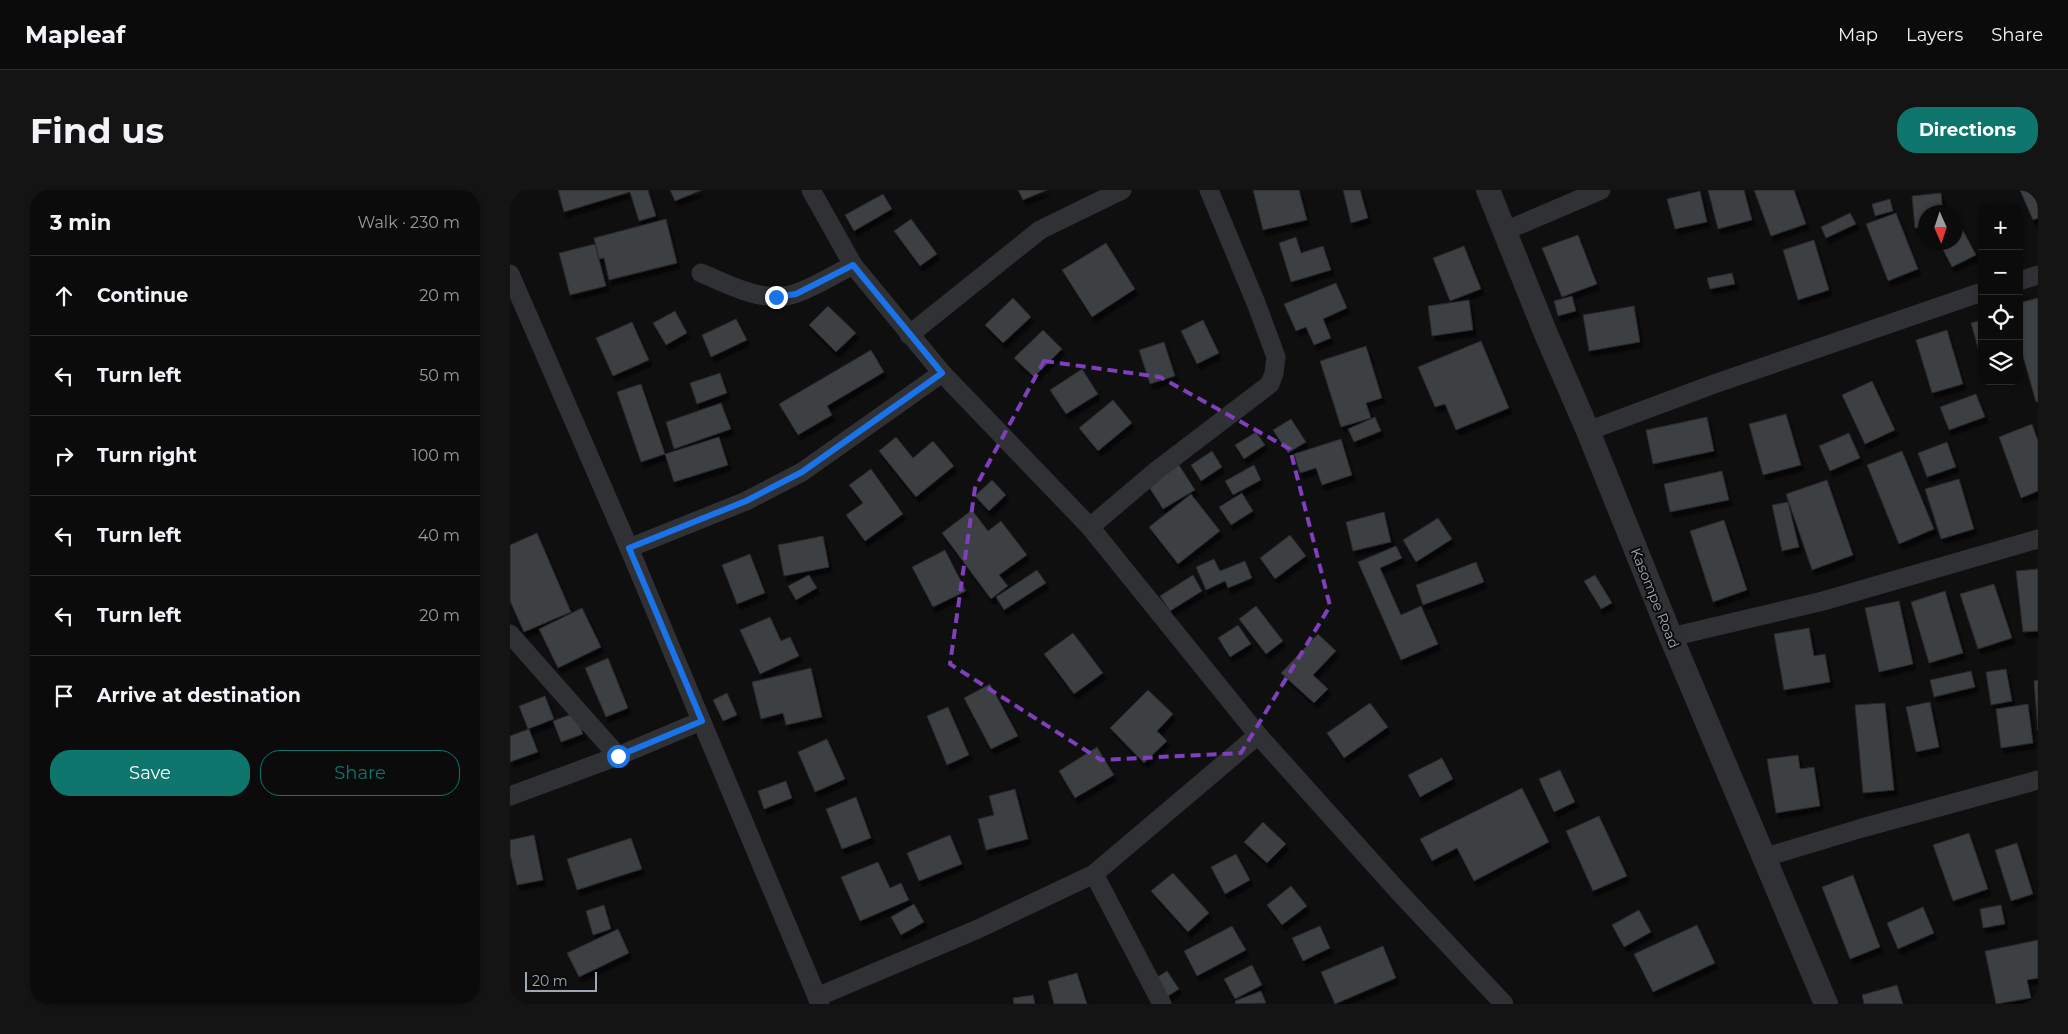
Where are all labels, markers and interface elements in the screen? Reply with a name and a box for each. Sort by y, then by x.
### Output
text: Mapleaf [25,20,125,49]
text: Map [1838,24,1878,46]
text: Layers [1906,24,1963,46]
text: Share [1991,24,2043,46]
button: Directions [1897,107,2038,153]
text: Find us [30,109,164,152]
north arrow [1918,205,1963,250]
map controls [1978,205,2023,385]
button: + [1978,205,2023,250]
text: 3 min [50,210,111,235]
text: Walk · 230 m [358,213,460,232]
button: − [1978,250,2023,295]
icon: ahead [50,282,78,310]
text: Continue [97,284,188,307]
text: 20 m [419,286,460,305]
route end [765,286,788,309]
button: locate [1978,295,2023,340]
button: layers [1978,340,2023,385]
icon: left [50,362,78,390]
text: Turn left [97,364,182,387]
text: 50 m [419,366,460,385]
icon: right [50,442,78,470]
text: Turn right [97,444,197,467]
text: 100 m [412,446,460,465]
icon: left [50,522,78,550]
text: Turn left [97,524,182,547]
text: 40 m [418,526,460,545]
street label: Kasompe Road [1627,545,1683,651]
icon: left [50,602,78,630]
text: Turn left [97,604,182,627]
text: 20 m [419,606,460,625]
icon: arrive [50,682,78,710]
text: Arrive at destination [97,684,301,707]
route start [607,745,630,768]
button: Save [50,750,250,796]
button: Share [260,750,460,796]
scale bar [525,969,598,992]
text: 20 m [532,972,568,990]

